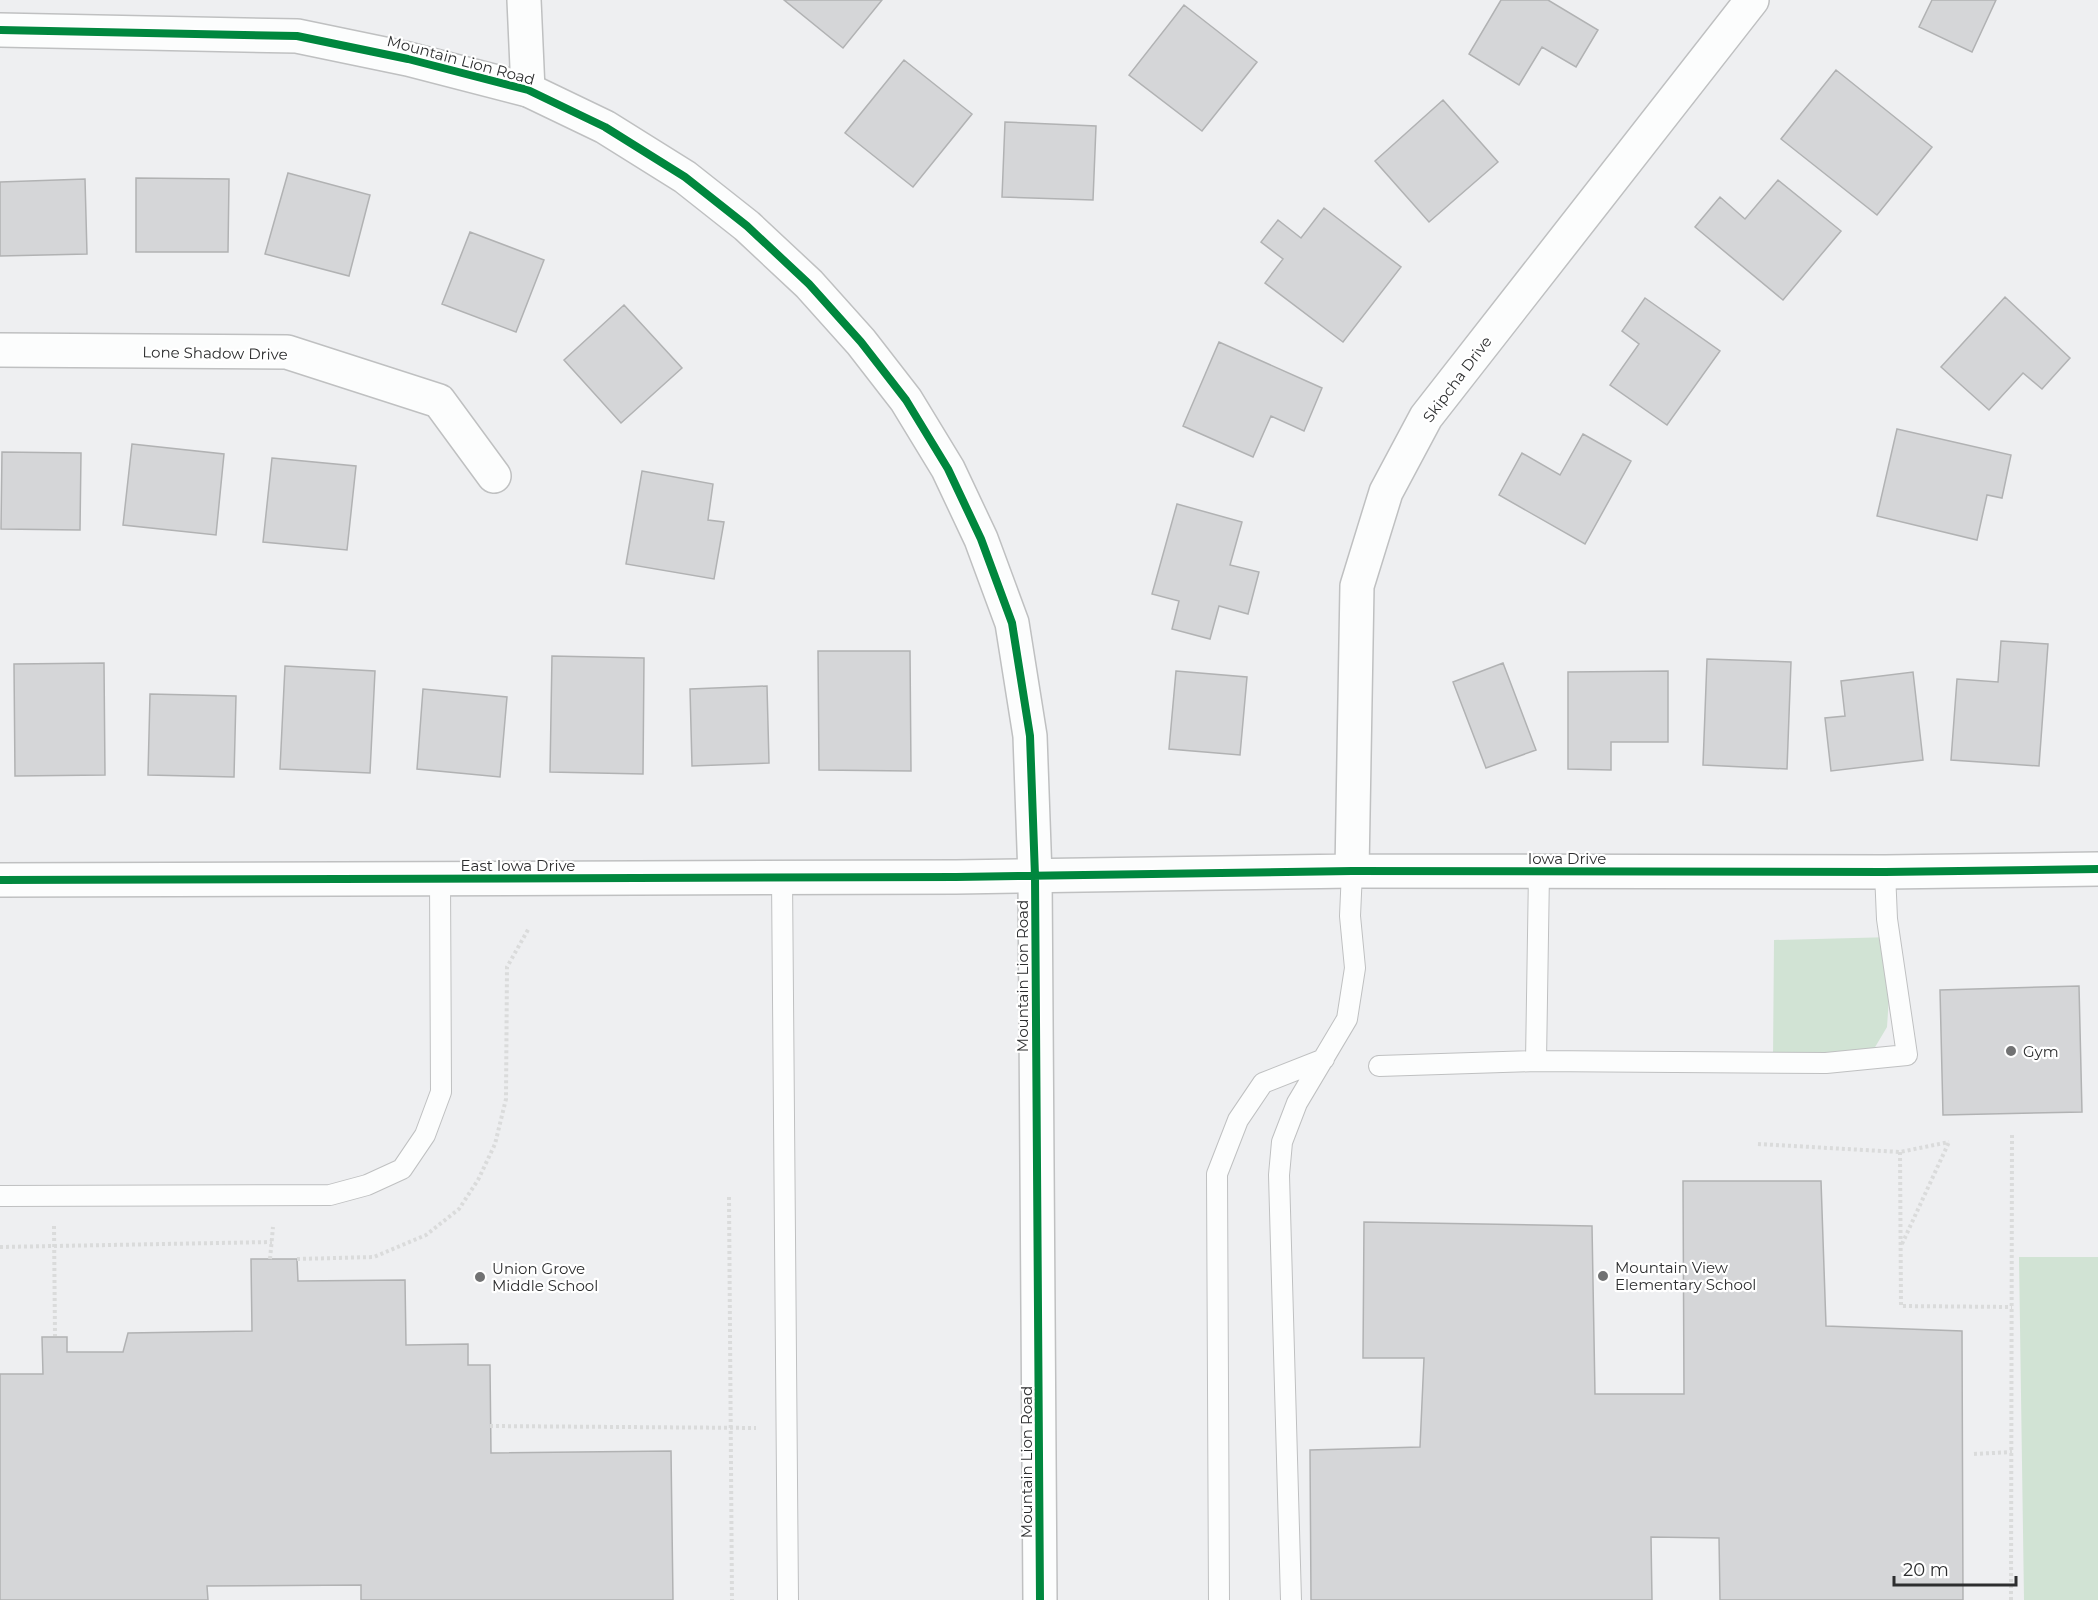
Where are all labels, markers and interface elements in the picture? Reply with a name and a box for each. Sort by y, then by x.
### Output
street label: Mountain Lion Road [385,31,537,89]
street label: Skipcha Drive [1418,332,1496,426]
street label: Lone Shadow Drive [142,342,288,364]
street label: Iowa Drive [1528,849,1606,868]
street label: East Iowa Drive [461,856,575,875]
street label: Mountain Lion Road [1013,900,1032,1052]
place label: Gym [2023,1042,2059,1061]
marker: Gym [2004,1044,2018,1058]
place label: Mountain View Elementary School [1615,1258,1756,1294]
place label: Union Grove Middle School [492,1259,598,1295]
marker: Mountain View Elementary School [1596,1269,1610,1283]
marker: Union Grove Middle School [473,1270,487,1284]
street label: Mountain Lion Road [1017,1386,1036,1538]
scale bar [1894,1549,2016,1587]
text: 20 m [1903,1559,1949,1581]

